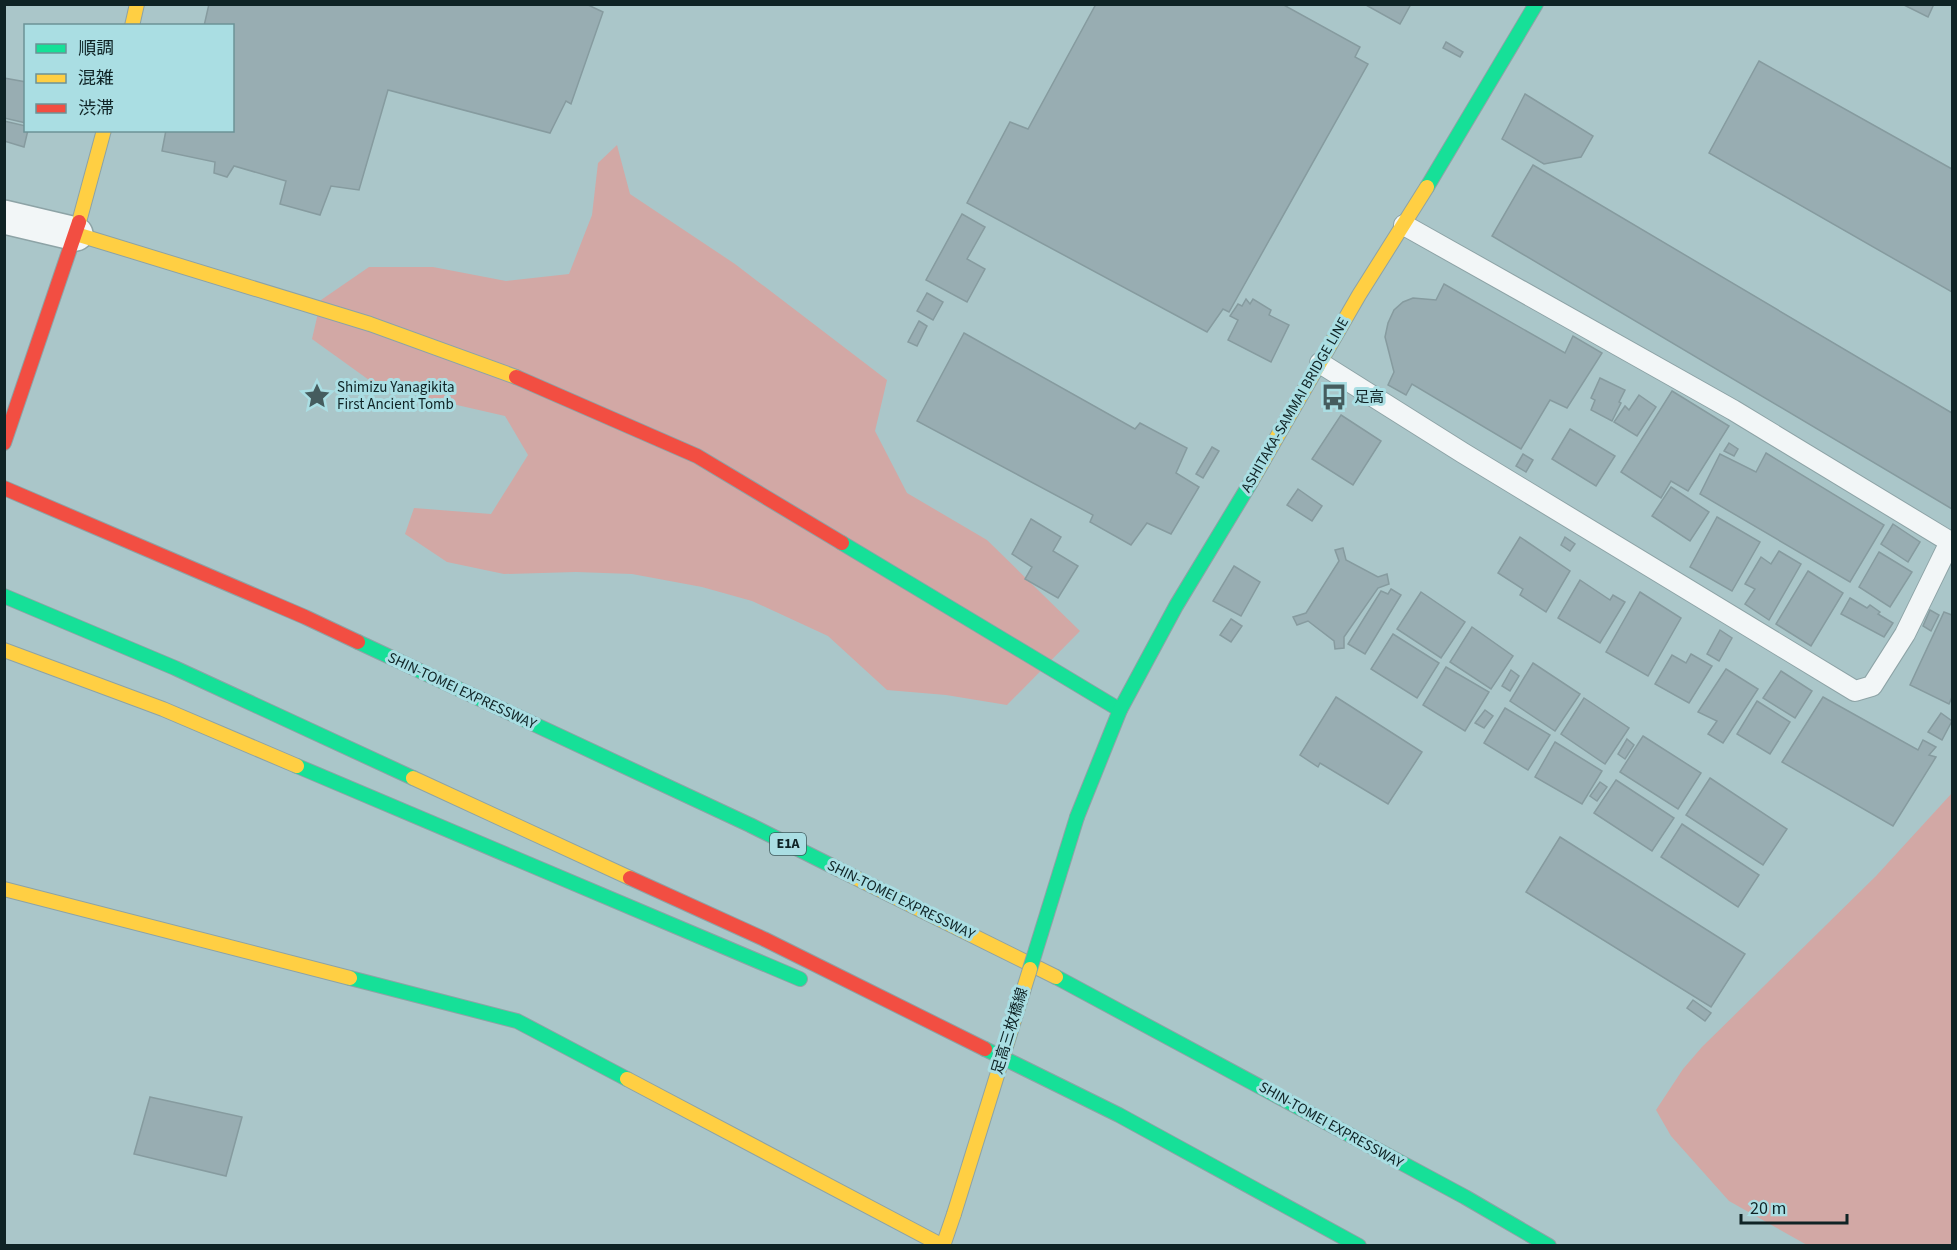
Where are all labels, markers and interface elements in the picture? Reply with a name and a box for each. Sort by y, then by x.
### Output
legend [24,24,234,132]
text: 順調 [78,36,114,61]
text: 混雑 [78,66,114,91]
text: 渋滞 [78,96,114,121]
street label: ASHITAKA-SAMMAI BRIDGE LINE [1236,313,1354,496]
place label: Shimizu Yanagikita First Ancient Tomb [337,377,455,415]
place icon: Shimizu Yanagikita First Ancient Tomb [302,381,332,411]
bus stop icon: 足高 [1319,382,1349,412]
place label: 足高 [1354,387,1384,408]
street label: SHIN-TOMEI EXPRESSWAY [384,647,541,735]
road number: E1A [770,833,806,855]
street label: SHIN-TOMEI EXPRESSWAY [824,855,979,945]
street label: 足高三枚橋線 [987,985,1033,1077]
street label: SHIN-TOMEI EXPRESSWAY [1255,1077,1408,1174]
scale bar [1741,1187,1848,1225]
text: 20 m [1750,1196,1786,1221]

